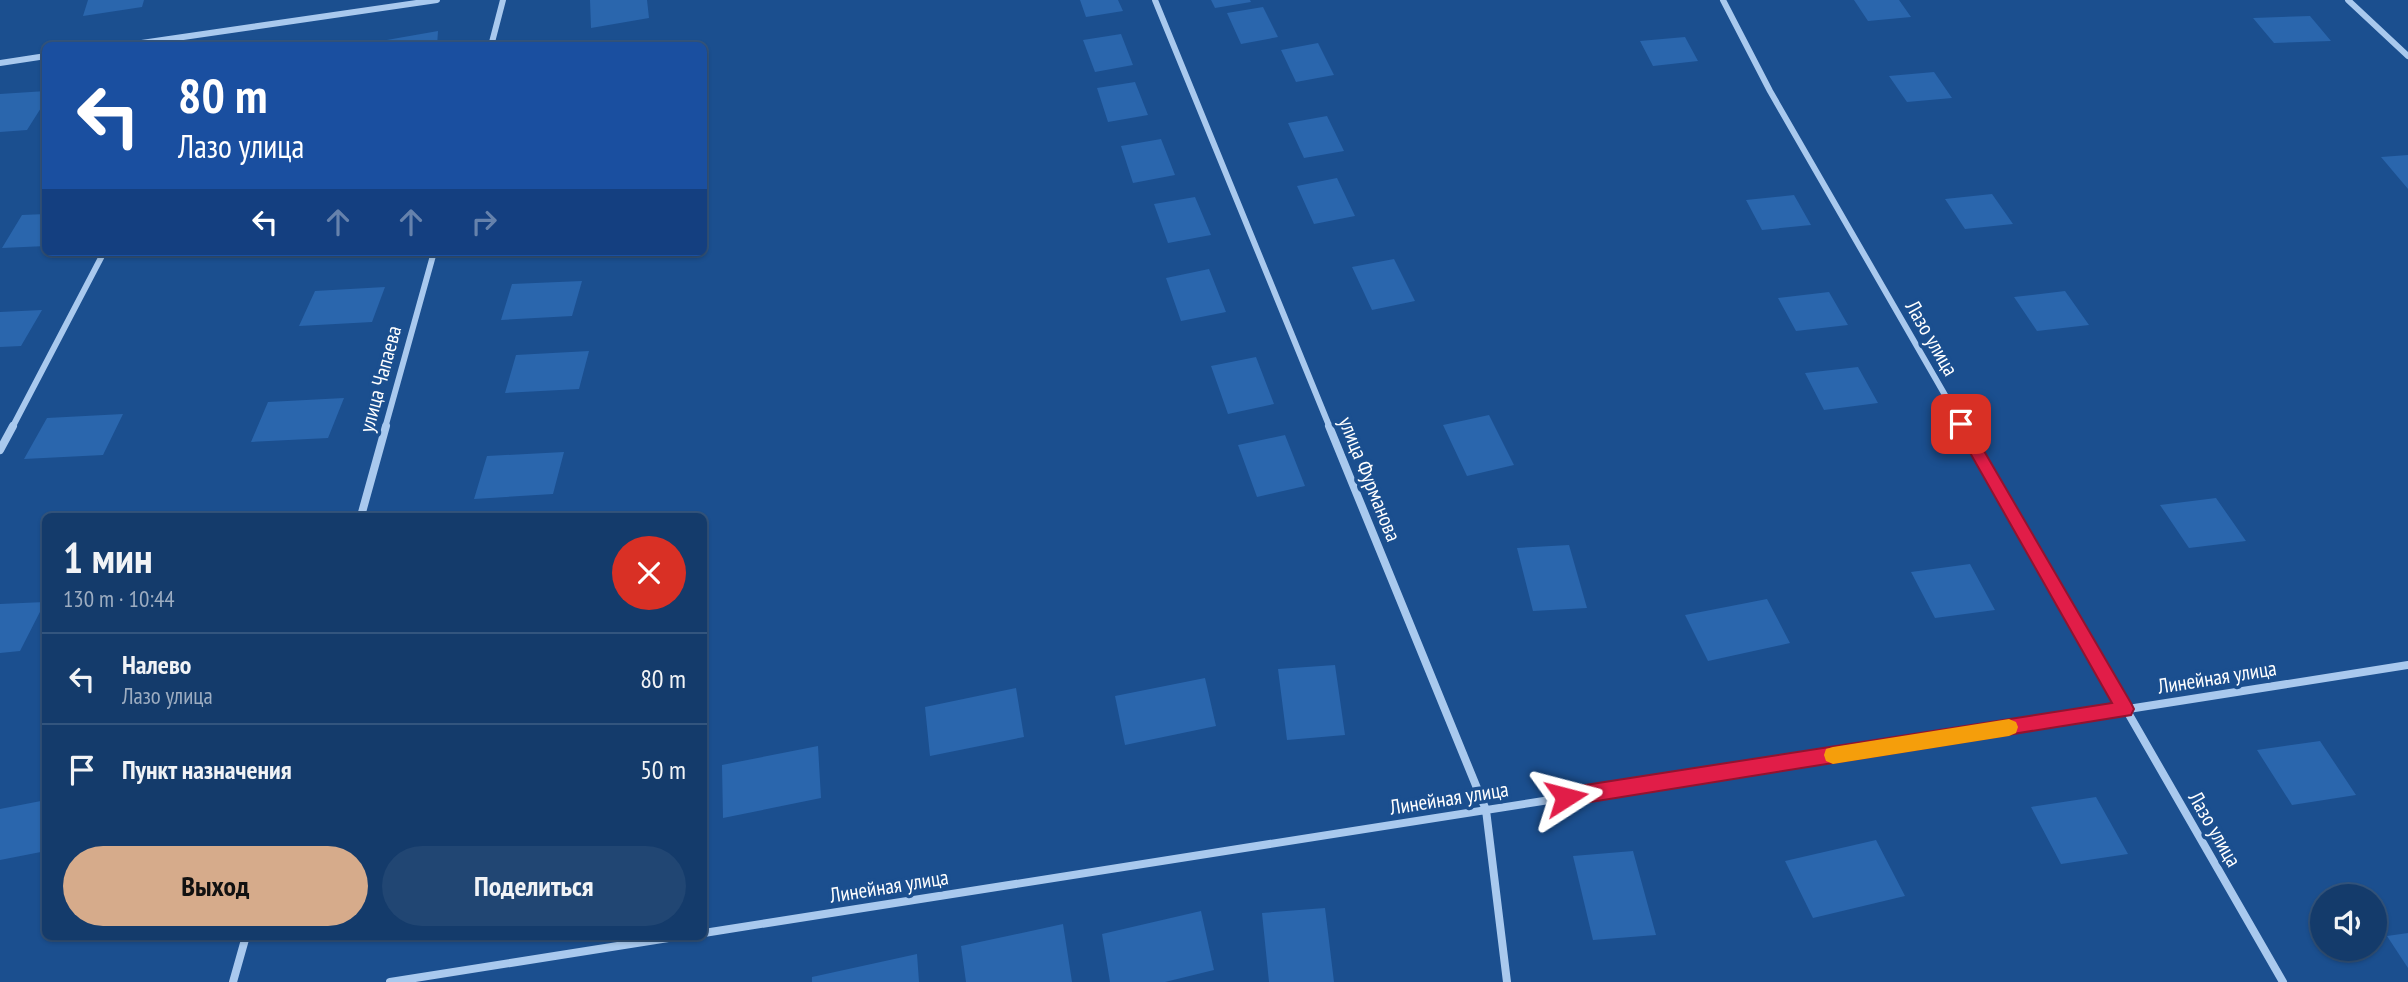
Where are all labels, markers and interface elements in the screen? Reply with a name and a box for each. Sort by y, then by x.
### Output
text: 80 m [178,63,267,127]
icon: left [63,70,154,161]
text: Лазо улица [178,125,304,167]
icon: left [246,203,284,241]
icon: ahead [319,203,357,241]
icon: ahead [392,203,430,241]
icon: right [465,203,503,241]
street label: Лазо улица [1899,295,1964,381]
street label: улица Чапаева [353,323,407,435]
pin [1931,394,1991,454]
icon: arrive [1942,405,1980,443]
street label: улица Фурманова [1333,413,1407,545]
text: 1 мин [63,530,153,585]
button: close [612,536,686,610]
text: 130 m · 10:44 [63,584,175,613]
text: Налево [122,648,191,681]
street label: Линейная улица [2155,654,2278,700]
icon: left [63,660,101,698]
text: 80 m [640,662,686,695]
text: Лазо улица [122,681,213,710]
icon: arrive [63,751,101,789]
text: Пункт назначения [122,753,292,786]
text: 50 m [640,753,686,786]
position arrow [1529,760,1603,834]
street label: Линейная улица [1387,775,1510,821]
street label: Лазо улица [2182,786,2247,872]
button: Выход [63,846,368,926]
button: Поделиться [382,846,686,926]
street label: Линейная улица [827,863,950,909]
map controls [2310,884,2387,961]
button: sound [2310,884,2387,961]

